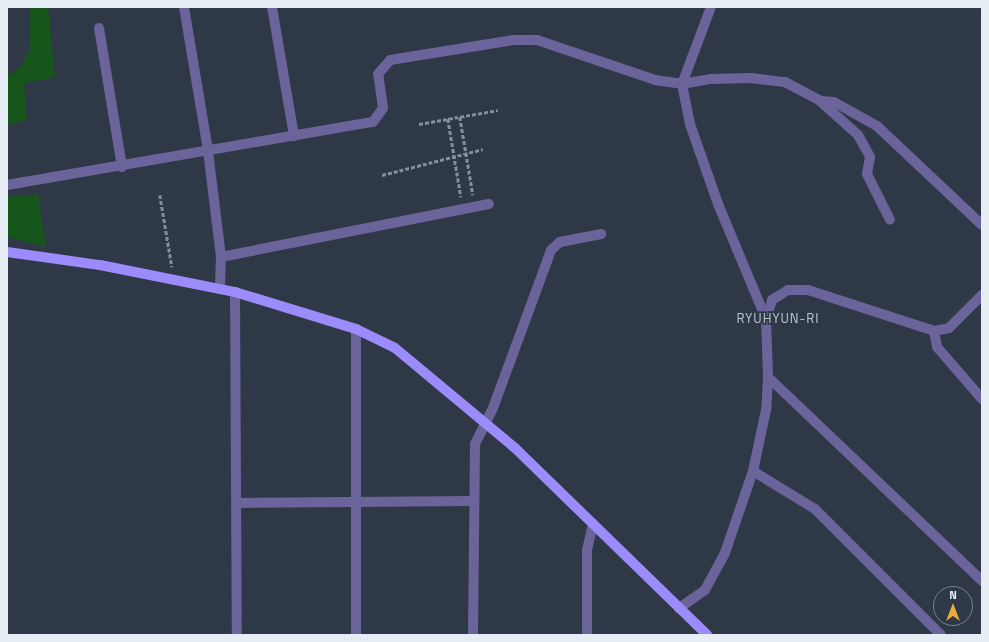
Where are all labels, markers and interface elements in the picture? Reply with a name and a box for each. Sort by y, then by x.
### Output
district label: RYUHYUN-RI [737,310,819,326]
north arrow [933,586,973,626]
text: N [949,587,957,603]

